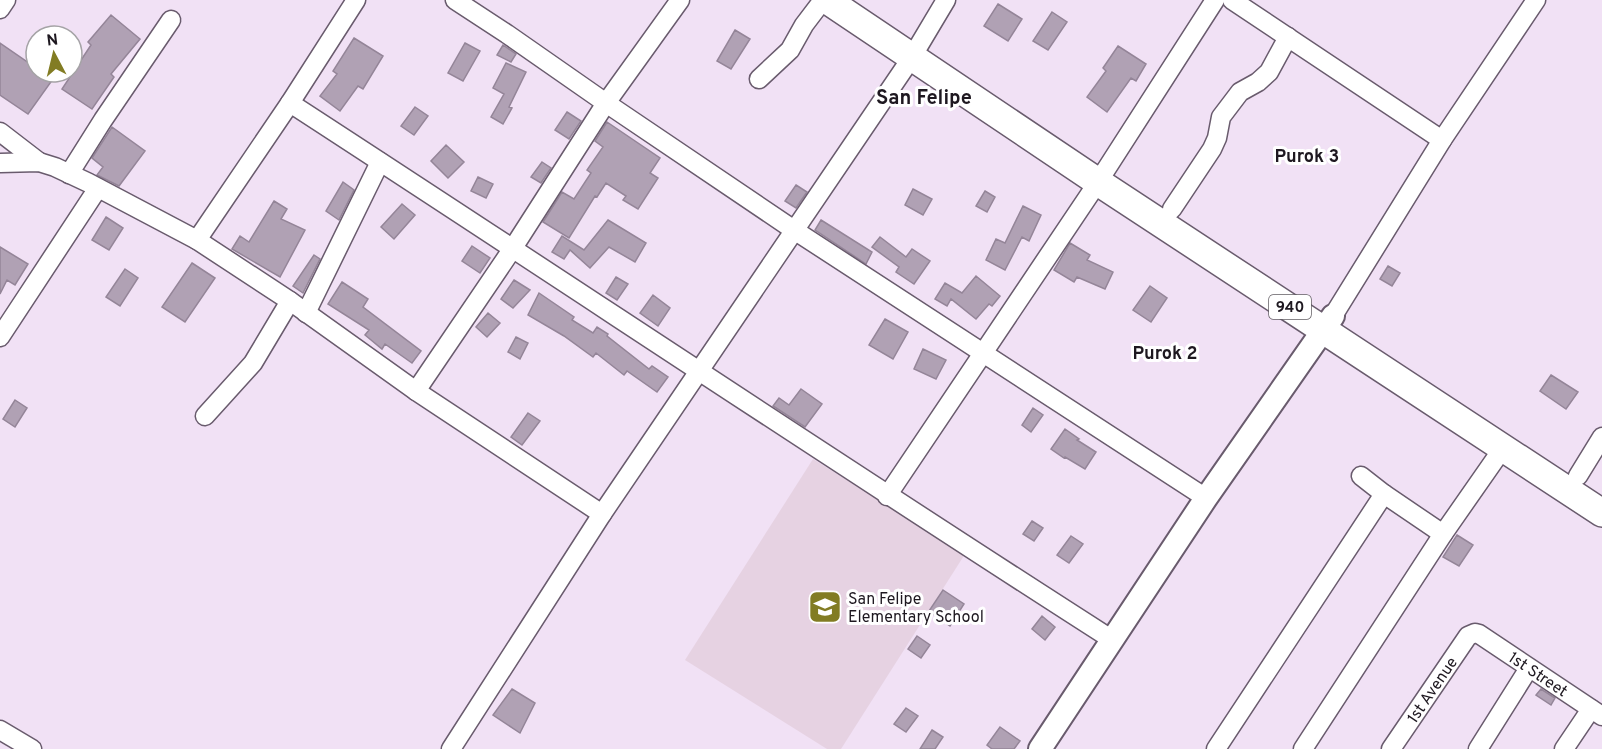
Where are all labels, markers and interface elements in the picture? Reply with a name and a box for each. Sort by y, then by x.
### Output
north arrow [24,24,84,84]
text: N [45,30,59,52]
district label: San Felipe [876,86,972,112]
district label: Purok 3 [1275,146,1339,169]
road number: 940 [1269,295,1311,319]
district label: Purok 2 [1133,343,1197,366]
school or university icon: San Felipe Elementary School [807,589,843,625]
place label: San Felipe Elementary School [848,590,984,628]
street label: 1st Street [1504,648,1571,702]
street label: 1st Avenue [1404,654,1463,728]

